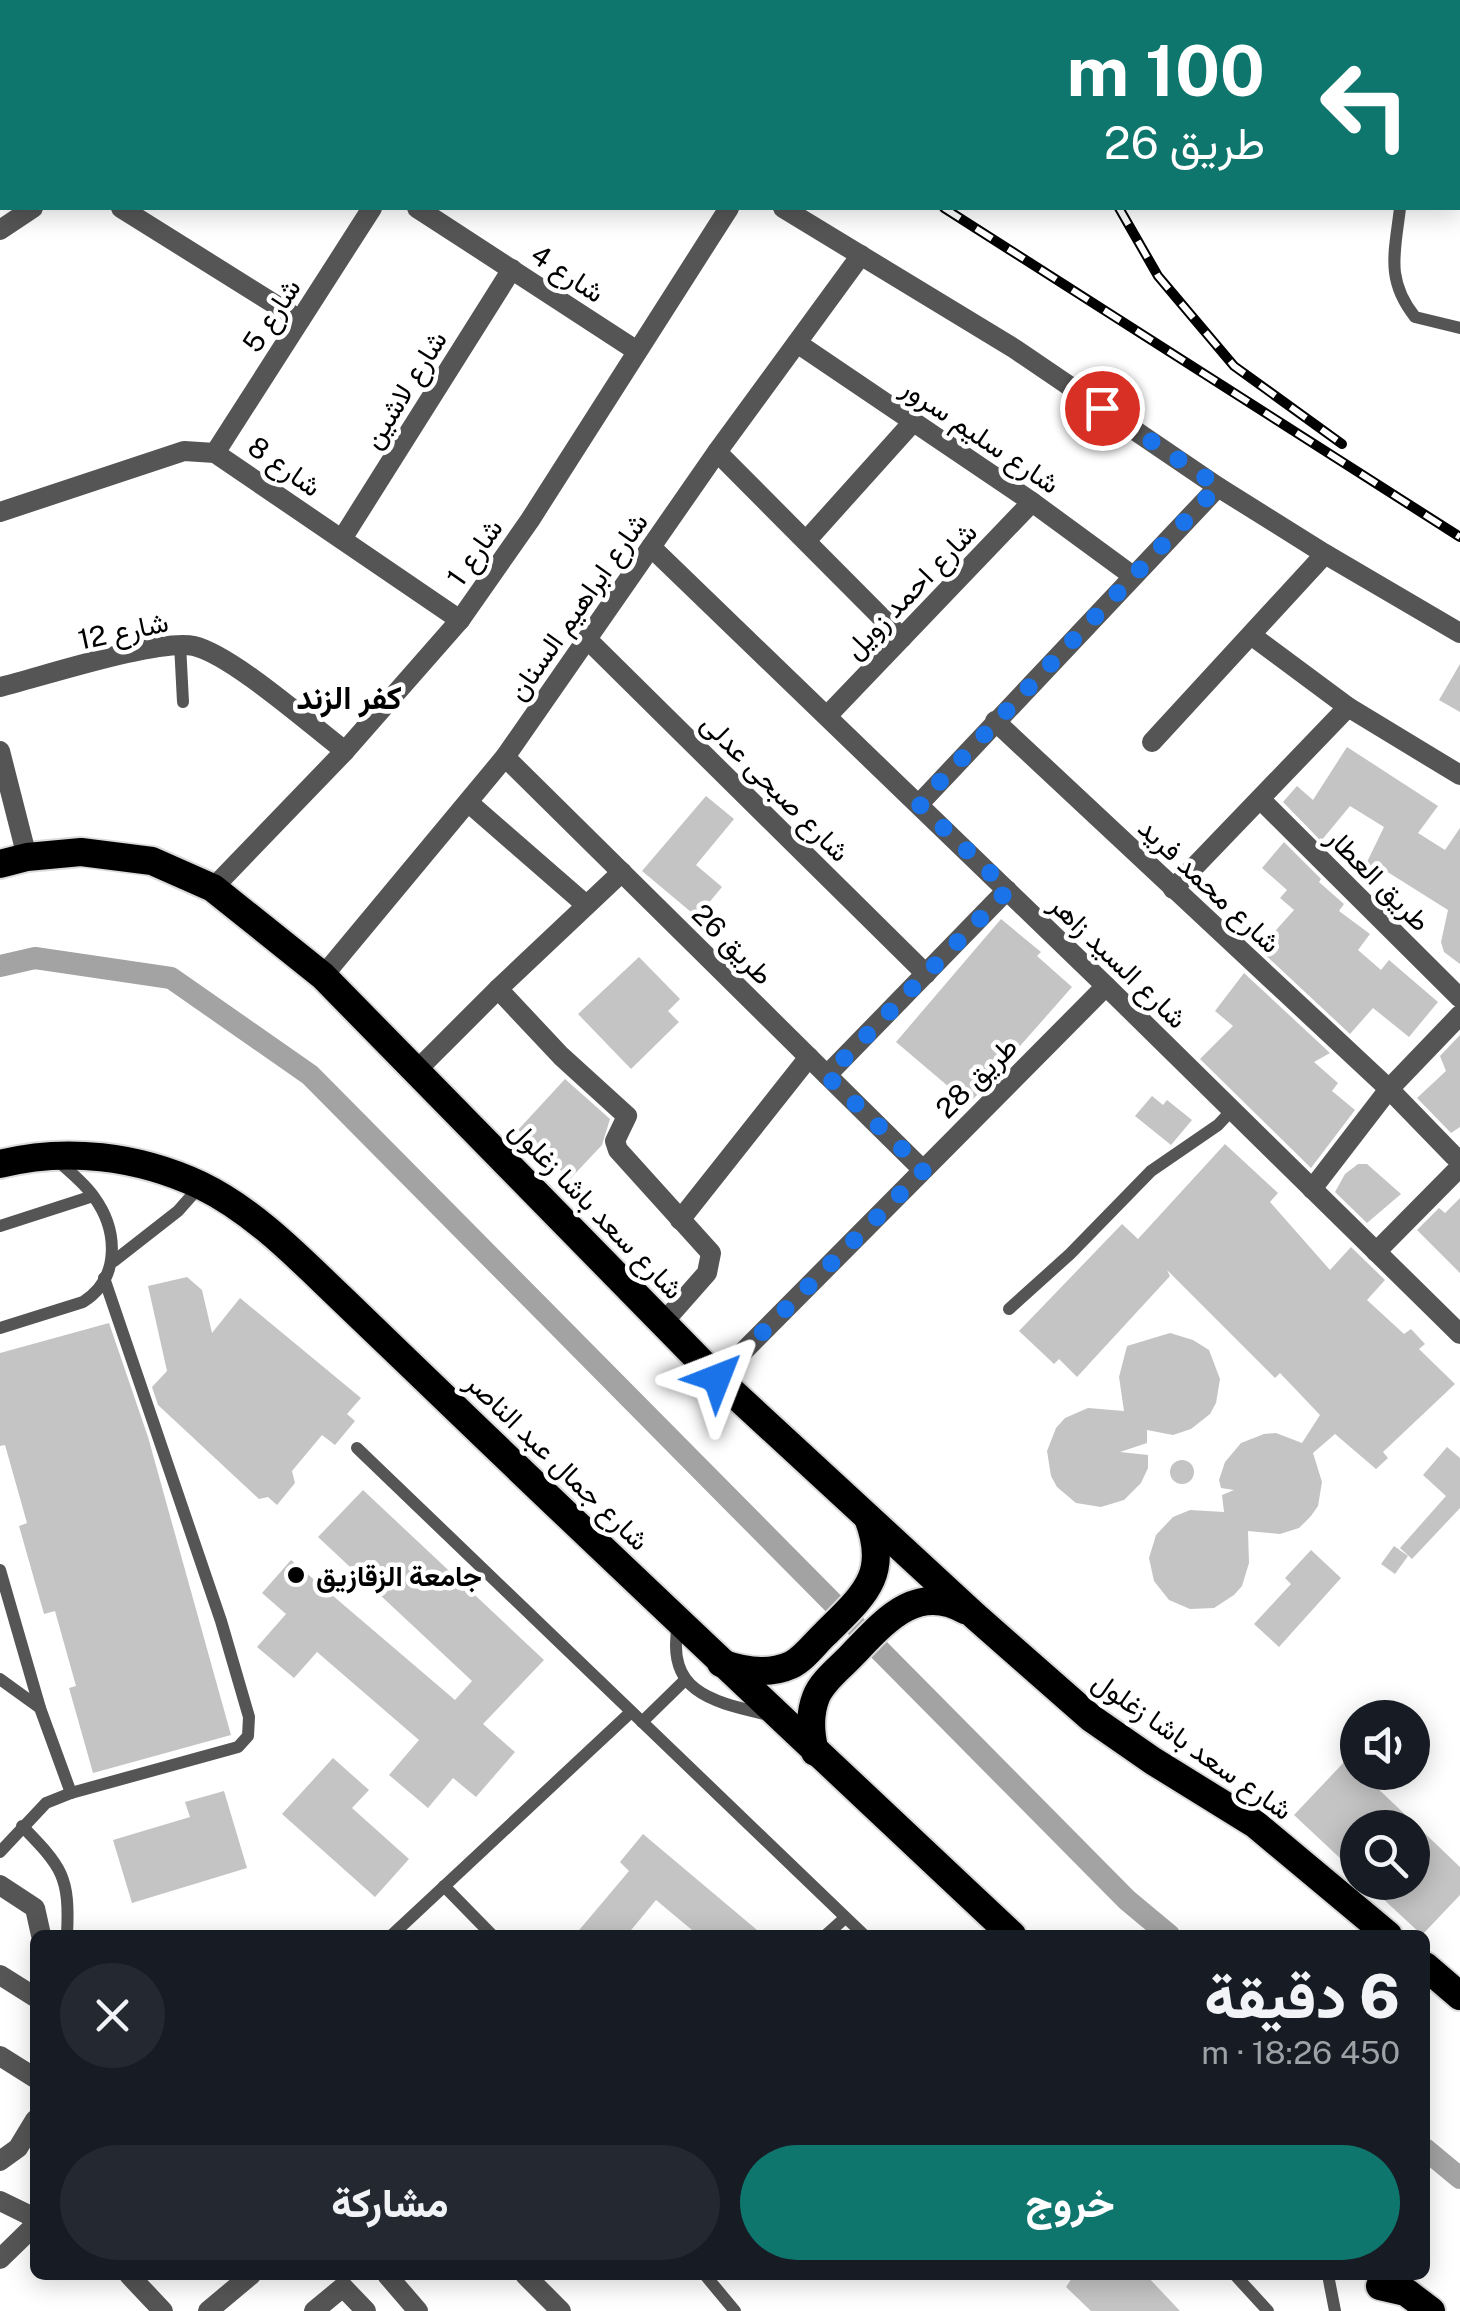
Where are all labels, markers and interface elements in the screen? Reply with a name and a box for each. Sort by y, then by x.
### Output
text: 100 m [1067,29,1265,112]
icon: left [1300,40,1430,170]
text: طريق 26 [1104,116,1265,169]
street label: شارع 4 [524,237,611,311]
street label: شارع 5 [235,272,309,360]
street label: شارع لاشين [355,324,456,455]
pin [1060,366,1145,451]
street label: شارع سليم سرور [893,370,1066,502]
icon: arrive [1075,381,1130,436]
street label: شارع 8 [241,429,328,505]
street label: شارع ابراهيم السنان [500,506,656,708]
street label: شارع 1 [439,512,511,594]
street label: شارع احمد زويل [837,515,985,667]
street label: شارع 12 [75,604,172,659]
district label: كفر الزند [296,679,402,718]
street label: شارع صبحى عدلى [693,706,857,870]
street label: شارع محمد فريد [1130,811,1288,961]
street label: طريق العطار [1318,820,1438,939]
street label: شارع السيد زاهر [1041,887,1194,1037]
street label: طريق 26 [684,897,780,993]
street label: طريق 28 [929,1030,1025,1126]
street label: شارع سعد باشا زغلول [501,1113,691,1307]
position arrow [665,1326,769,1430]
street label: شارع جمال عبد الناصر [457,1365,656,1559]
place label: جامعة الزقازيق [316,1559,482,1594]
marker: جامعة الزقازيق [285,1564,307,1586]
street label: شارع سعد باشا زغلول [1085,1664,1299,1829]
map controls [1340,1700,1430,1900]
button: sound [1340,1700,1430,1790]
button: search [1340,1810,1430,1900]
text: 6 دقيقة [1204,1961,1400,2032]
button: close [60,1963,165,2068]
text: 450 m · 18:26 [1201,2034,1400,2071]
button: مشاركة [60,2145,720,2260]
button: خروج [740,2145,1400,2260]

